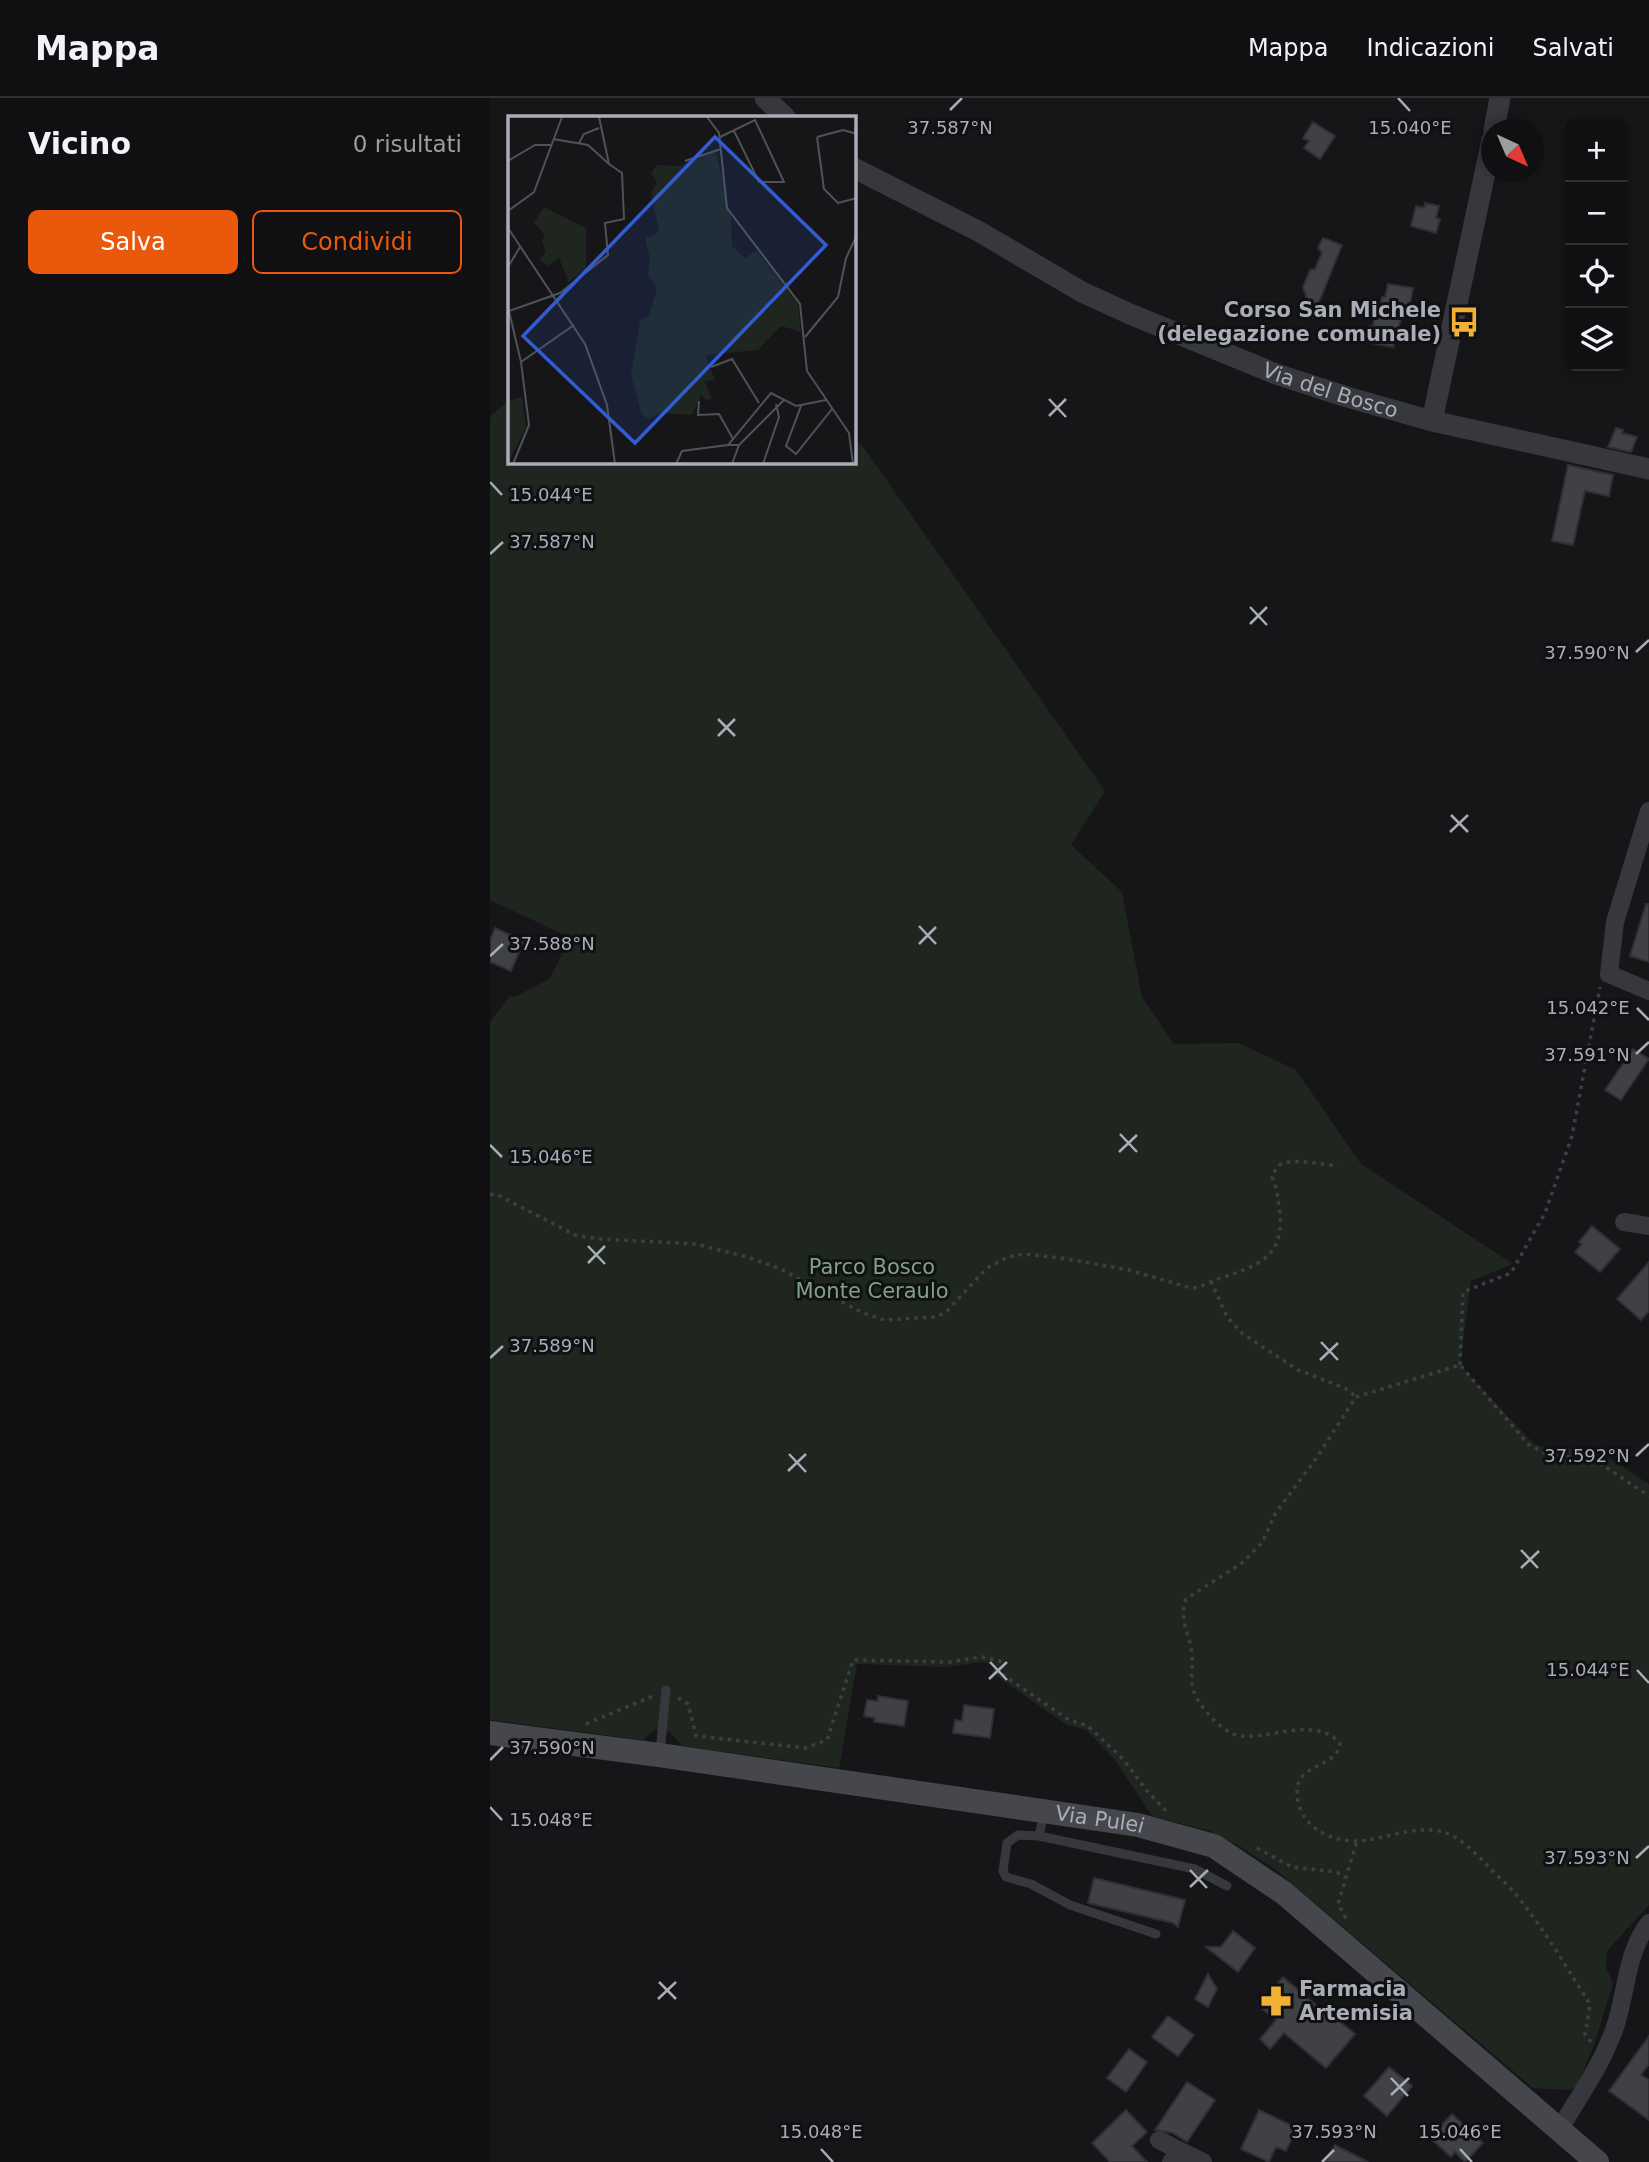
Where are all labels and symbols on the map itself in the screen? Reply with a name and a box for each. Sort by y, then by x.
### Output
inset map [508,116,856,464]
text: 37.587°N [907,117,993,138]
text: 15.040°E [1368,117,1452,138]
north arrow [1481,119,1544,182]
place label: Corso San Michele (delegazione comunale) [1157,298,1441,346]
bus stop icon: Corso San Michele (delegazione comunale) [1447,305,1481,339]
street label: Via del Bosco [1259,358,1401,423]
text: 15.044°E [509,484,593,505]
text: 37.587°N [509,531,595,552]
text: 37.590°N [1544,642,1630,663]
text: 37.588°N [509,933,595,954]
text: 15.042°E [1546,997,1630,1018]
text: 37.591°N [1544,1044,1630,1065]
text: 15.046°E [509,1146,593,1167]
park label: Parco Bosco Monte Ceraulo [795,1255,949,1303]
text: 37.589°N [509,1335,595,1356]
text: 37.592°N [1544,1445,1630,1466]
text: 15.044°E [1546,1659,1630,1680]
text: 37.590°N [509,1737,595,1758]
street label: Via Pulei [1054,1801,1147,1838]
text: 15.048°E [509,1809,593,1830]
text: 37.593°N [1544,1847,1630,1868]
place label: Farmacia Artemisia [1299,1977,1413,2025]
pharmacy icon: Farmacia Artemisia [1259,1984,1293,2018]
text: 15.048°E [779,2121,863,2142]
text: 37.593°N [1291,2121,1377,2142]
text: 15.046°E [1418,2121,1502,2142]

